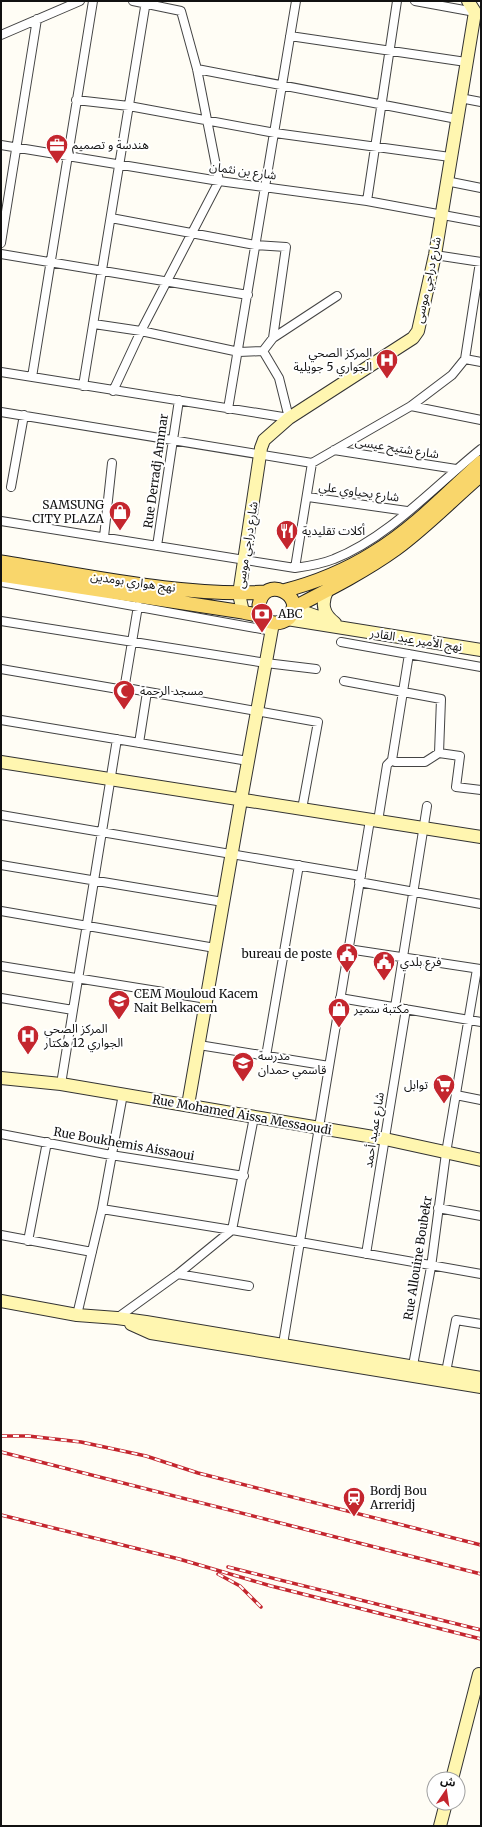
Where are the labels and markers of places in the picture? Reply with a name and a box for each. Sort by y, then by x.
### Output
office icon: هندسة و تصميم [44,132,70,165]
place label: هندسة و تصميم [72,137,149,154]
place label: المركز الصحي الجواري 5 جويلية [293,345,372,377]
hospital icon: المركز الصحي الجواري 5 جويلية [374,347,400,380]
place label: SAMSUNG CITY PLAZA [32,497,105,526]
shop icon: SAMSUNG CITY PLAZA [107,499,133,532]
restaurant icon: أكلات تقليدية [274,518,300,551]
place label: أكلات تقليدية [302,523,365,538]
bank icon: ABC [249,601,275,634]
place label: ABC [277,606,303,621]
mosque icon: مسجد الرحمة [111,678,137,711]
place label: مسجد الرحمة [140,683,203,698]
public building icon: bureau de poste [334,941,360,974]
place label: bureau de poste [241,946,332,961]
public building icon: فرع بلدي [371,949,397,982]
place label: فرع بلدي [400,954,441,972]
place label: CEM Mouloud Kacem Nait Belkacem [134,986,258,1015]
school or university icon: CEM Mouloud Kacem Nait Belkacem [106,988,132,1021]
shop icon: مكتبة سمير [326,996,352,1029]
place label: مكتبة سمير [353,1001,409,1016]
place label: المركز الصحي الجواري 12 هكتار [43,1021,123,1053]
hospital icon: المركز الصحي الجواري 12 هكتار [15,1023,41,1056]
place label: مدرسة قاسمي حمدان [258,1048,326,1080]
school or university icon: مدرسة قاسمي حمدان [230,1050,256,1083]
supermarket icon: توابل [431,1072,457,1105]
place label: توابل [404,1077,428,1092]
place label: Bordj Bou Arreridj [369,1483,427,1512]
station icon: Bordj Bou Arreridj [341,1485,367,1518]

